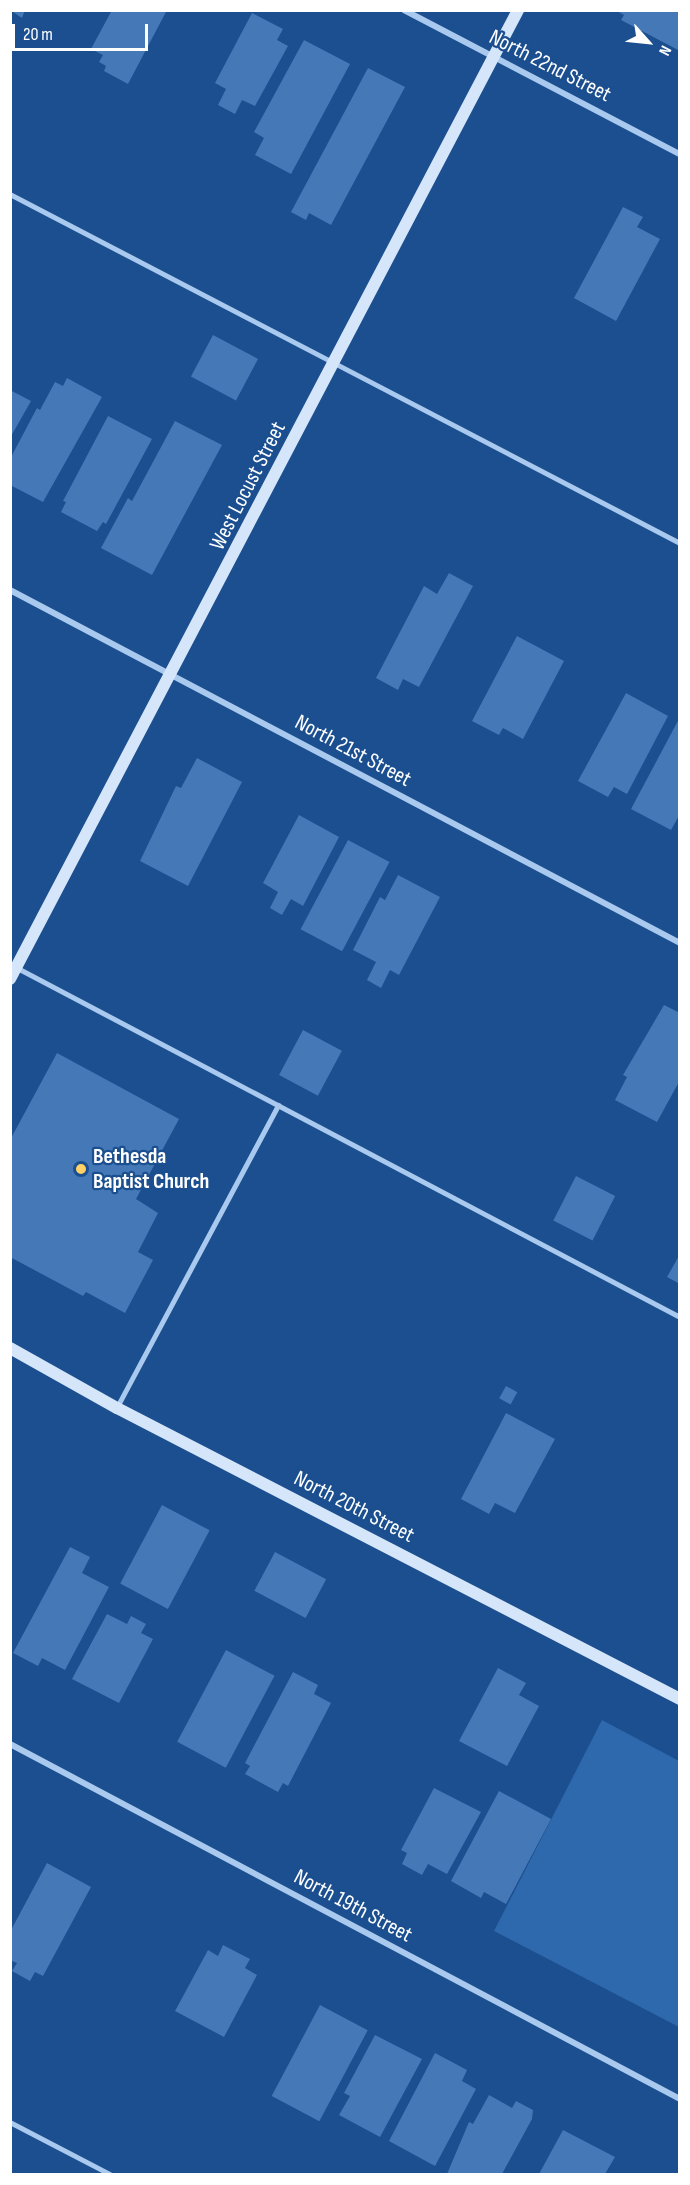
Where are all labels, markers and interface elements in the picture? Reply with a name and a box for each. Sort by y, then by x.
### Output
scale bar [15,12,152,50]
north arrow [618,12,678,72]
text: 20 m [23,24,53,45]
street label: North 22nd Street [485,24,615,108]
text: N [654,42,675,59]
street label: West Locust Street [204,417,292,555]
street label: North 21st Street [290,709,416,793]
place label: Bethesda Baptist Church [93,1143,209,1194]
marker: Bethesda Baptist Church [74,1162,88,1176]
street label: North 20th Street [289,1465,419,1549]
street label: North 19th Street [289,1864,417,1948]

